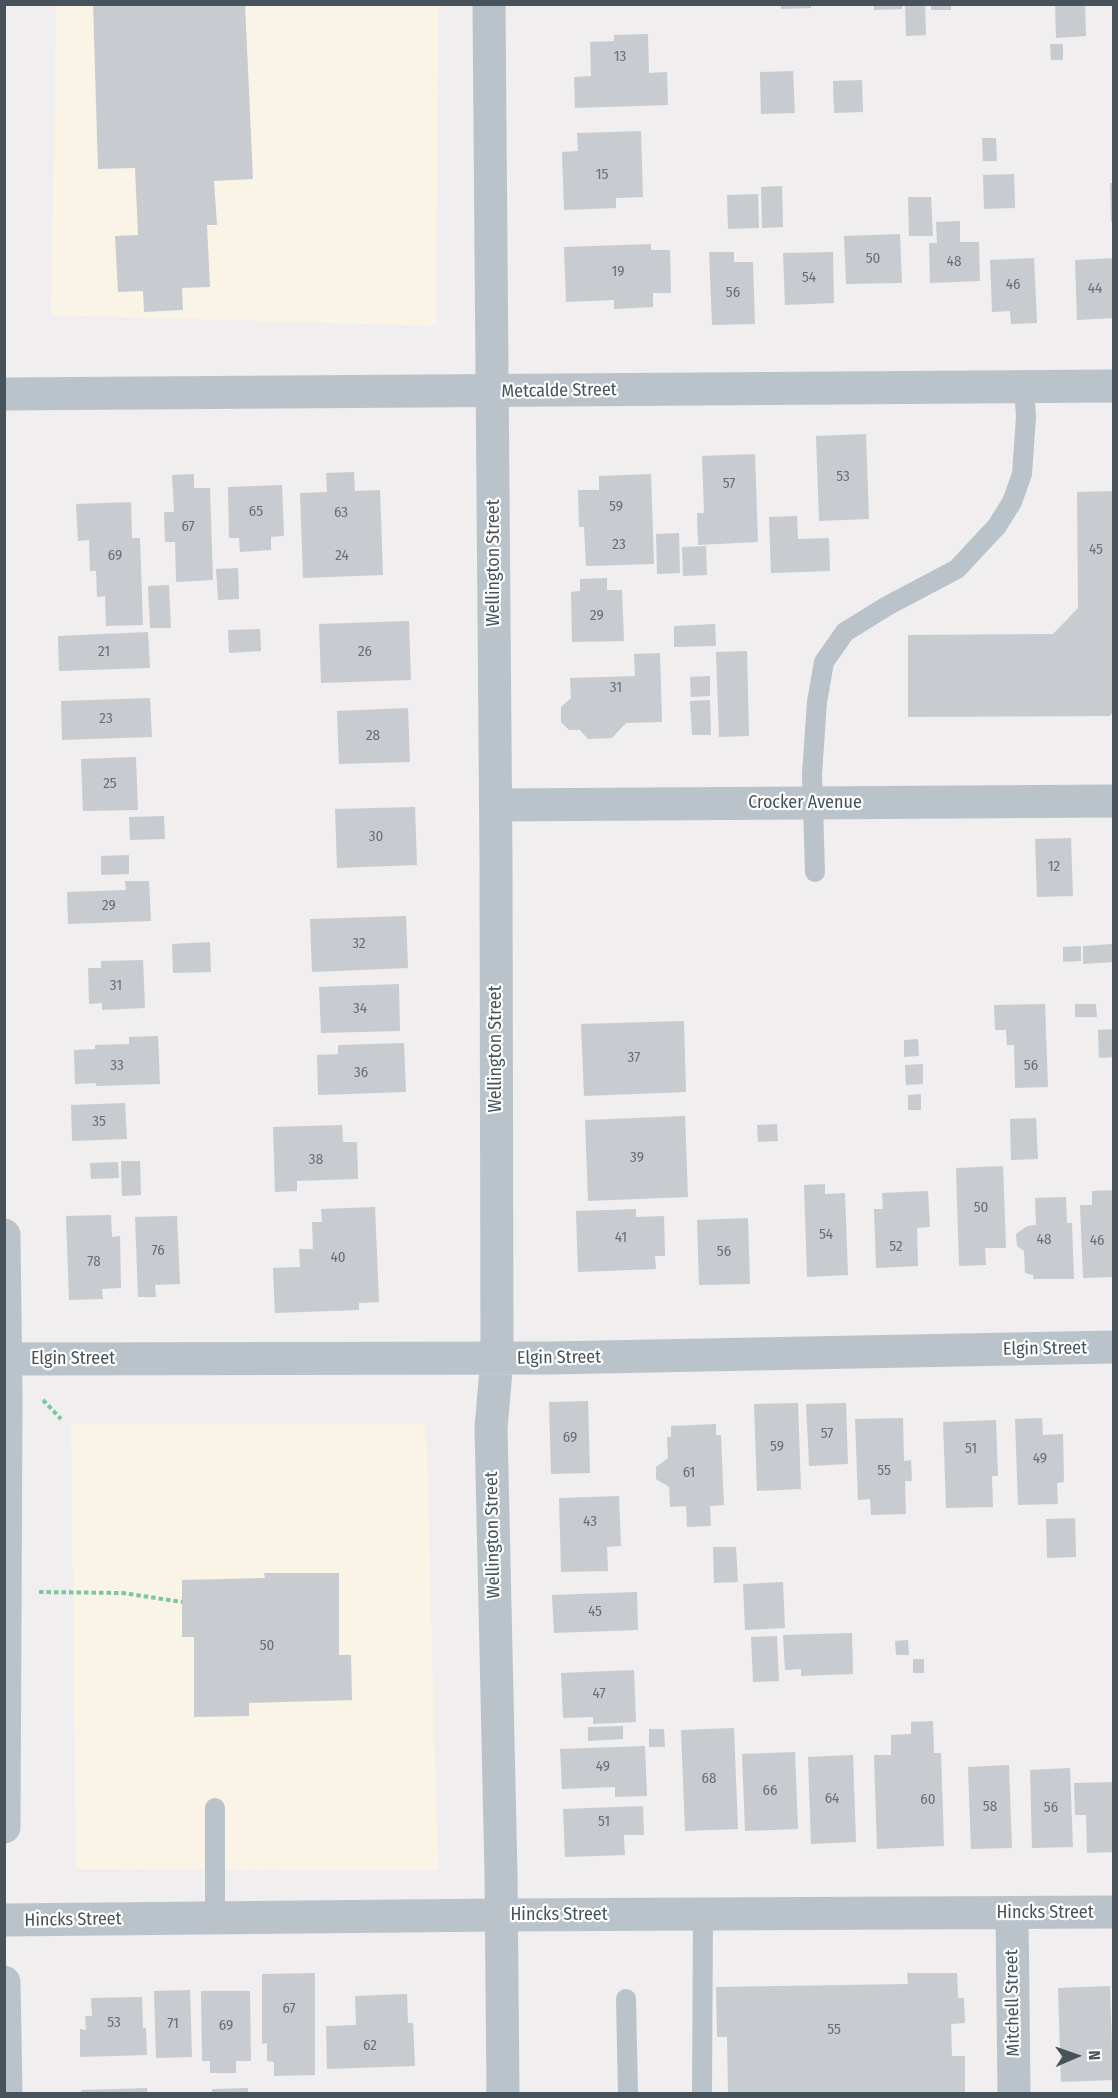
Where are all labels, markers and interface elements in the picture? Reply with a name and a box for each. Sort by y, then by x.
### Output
house number: 13 [614,48,626,66]
house number: 15 [596,166,608,184]
house number: 50 [866,250,880,268]
house number: 48 [947,253,961,271]
house number: 19 [611,263,625,281]
house number: 54 [802,269,816,287]
house number: 46 [1006,276,1020,294]
house number: 44 [1088,280,1102,298]
house number: 56 [726,284,740,302]
street label: Metcalde Street [501,379,617,403]
house number: 53 [836,468,850,486]
house number: 57 [723,475,735,493]
house number: 59 [609,498,623,516]
street label: Wellington Street [483,499,505,627]
house number: 65 [249,503,263,521]
house number: 63 [334,504,348,522]
house number: 67 [181,518,195,536]
house number: 23 [612,536,626,554]
house number: 45 [1089,541,1103,559]
house number: 69 [108,547,122,565]
house number: 24 [335,547,349,565]
house number: 29 [590,607,604,625]
house number: 21 [98,643,110,661]
house number: 26 [358,643,372,661]
house number: 31 [610,679,622,697]
house number: 23 [99,710,113,728]
house number: 28 [366,727,380,745]
house number: 25 [103,775,117,793]
street label: Crocker Avenue [748,792,862,814]
house number: 30 [369,828,383,846]
house number: 12 [1048,858,1060,876]
house number: 29 [102,897,116,915]
house number: 32 [352,935,366,953]
house number: 31 [110,977,122,995]
street label: Wellington Street [485,985,507,1113]
house number: 34 [353,1000,367,1018]
house number: 37 [628,1049,640,1067]
house number: 33 [110,1057,124,1075]
house number: 56 [1024,1057,1038,1075]
house number: 36 [354,1064,368,1082]
house number: 35 [92,1113,106,1131]
house number: 39 [630,1149,644,1167]
house number: 38 [309,1151,323,1169]
house number: 50 [974,1199,988,1217]
house number: 54 [819,1226,833,1244]
house number: 41 [615,1229,627,1247]
house number: 48 [1037,1231,1051,1249]
house number: 46 [1090,1232,1104,1250]
house number: 52 [889,1238,903,1256]
house number: 76 [151,1242,165,1260]
house number: 56 [717,1243,731,1261]
house number: 40 [330,1249,346,1267]
house number: 78 [87,1253,101,1271]
street label: Elgin Street [1003,1337,1087,1361]
street label: Elgin Street [517,1346,601,1370]
street label: Elgin Street [31,1348,115,1370]
house number: 57 [821,1425,833,1443]
house number: 69 [563,1429,577,1447]
house number: 59 [770,1438,784,1456]
house number: 51 [965,1440,977,1458]
house number: 49 [1033,1450,1047,1468]
house number: 55 [877,1462,891,1480]
house number: 61 [683,1464,695,1482]
street label: Wellington Street [481,1471,505,1599]
house number: 43 [583,1513,597,1531]
house number: 45 [588,1603,602,1621]
house number: 50 [260,1637,274,1655]
house number: 47 [592,1685,606,1703]
house number: 49 [596,1758,610,1776]
house number: 68 [702,1770,716,1788]
house number: 66 [763,1782,777,1800]
house number: 64 [825,1790,839,1808]
house number: 60 [920,1791,936,1809]
house number: 58 [983,1798,997,1816]
house number: 56 [1044,1799,1058,1817]
house number: 51 [598,1813,610,1831]
street label: Hincks Street [996,1902,1094,1924]
street label: Hincks Street [510,1904,608,1926]
street label: Hincks Street [24,1908,122,1932]
street label: Mitchell Street [1001,1949,1025,2057]
house number: 67 [282,2000,296,2018]
house number: 53 [107,2014,121,2032]
house number: 71 [167,2015,179,2033]
house number: 69 [219,2017,233,2035]
house number: 55 [827,2021,841,2039]
north arrow [1046,2026,1106,2086]
house number: 62 [363,2037,377,2055]
text: N [1085,2050,1104,2060]

